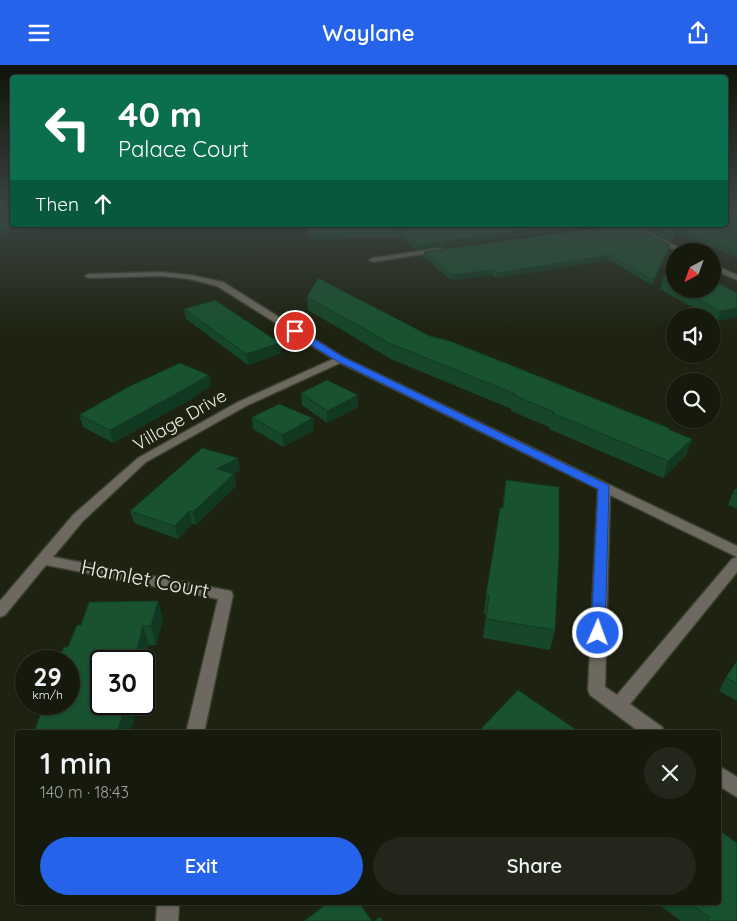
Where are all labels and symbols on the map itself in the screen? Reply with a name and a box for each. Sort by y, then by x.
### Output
north arrow [666,243,721,297]
pin [274,310,316,352]
street label: Village Drive [129,384,231,456]
street label: Hamlet Court [79,553,211,603]
position arrow [571,606,623,658]
speed limit sign: 30 [90,650,155,715]

